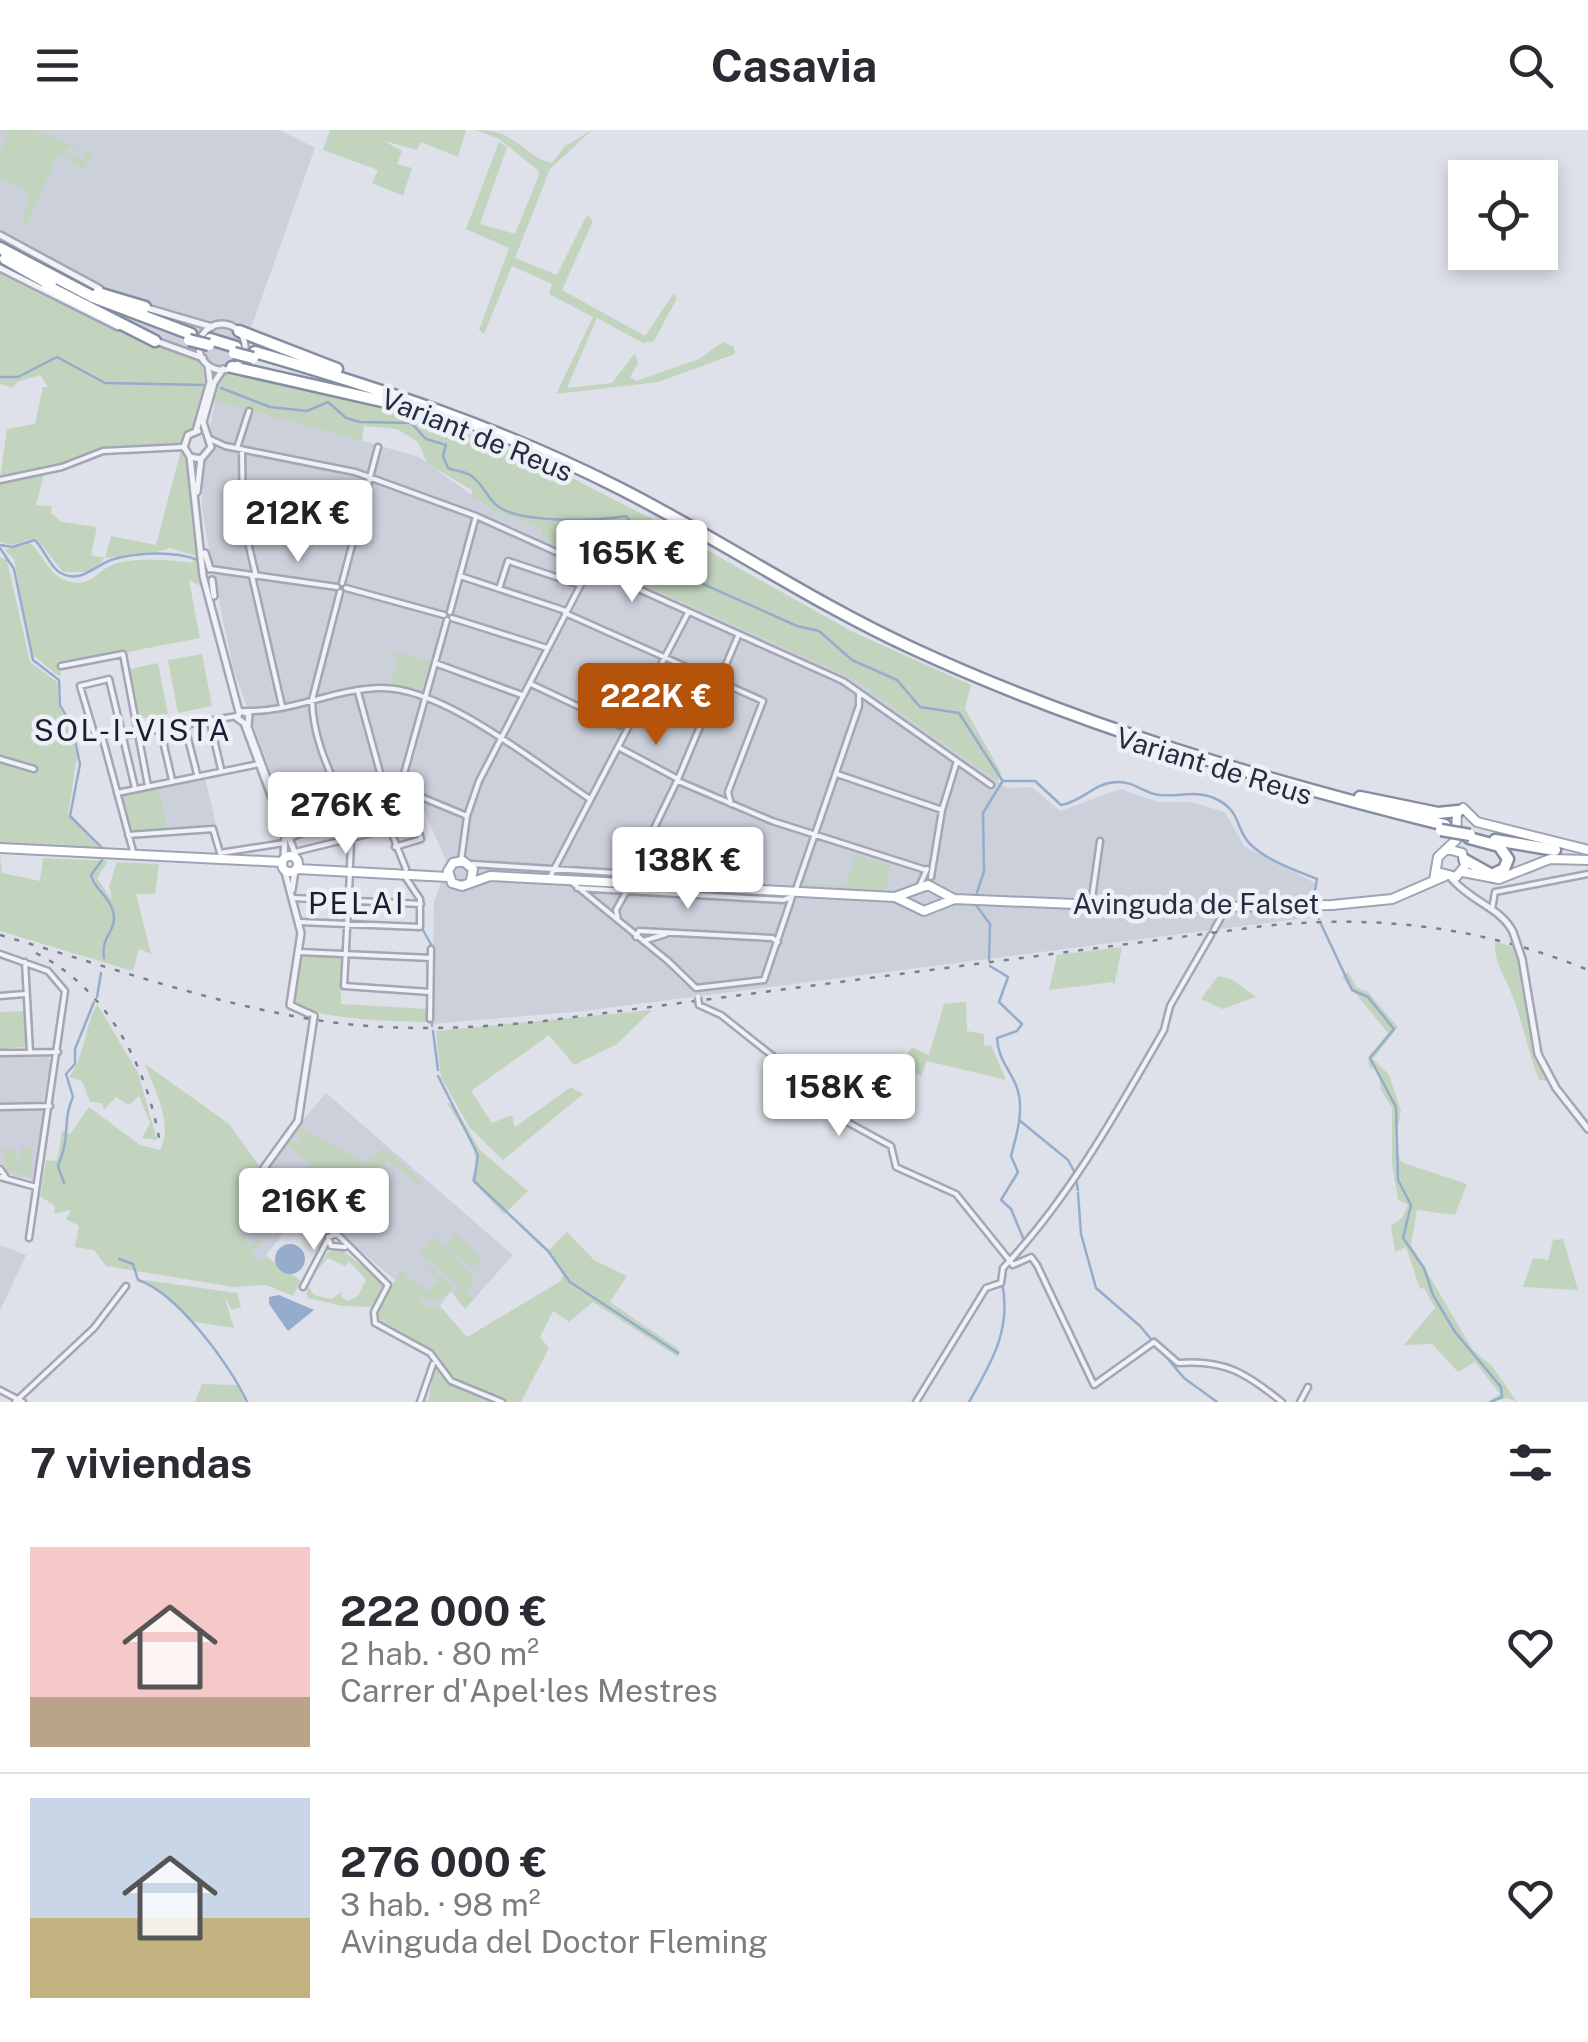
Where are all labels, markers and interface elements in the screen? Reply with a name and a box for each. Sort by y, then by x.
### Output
icon: menu [30,38,85,93]
icon: search [1503,38,1558,93]
text: Casavia [711,39,877,92]
map controls [1448,160,1558,270]
button: locate [1448,160,1558,270]
street label: Variant de Reus [377,381,578,488]
pin: 212K € [217,480,379,565]
text: 212K € [245,494,351,531]
pin: 165K € [551,520,713,605]
text: 165K € [578,534,686,571]
pin: 222K € [575,663,737,748]
text: 222K € [600,677,712,714]
district label: SOL-I-VISTA [34,712,232,748]
street label: Variant de Reus [1112,720,1316,811]
pin: 276K € [265,772,427,857]
text: 276K € [290,786,402,823]
pin: 138K € [607,827,769,912]
text: 138K € [634,841,742,878]
district label: PELAI [308,885,406,921]
street label: Avinguda de Falset [1073,887,1319,920]
pin: 158K € [758,1054,920,1139]
text: 158K € [785,1068,893,1105]
pin: 216K € [233,1168,395,1253]
text: 216K € [261,1182,367,1219]
icon: filters [1503,1435,1558,1490]
text: 7 viviendas [30,1438,252,1487]
text: 222 000 € [340,1586,547,1635]
icon: home [110,1587,230,1707]
icon: heart [1503,1620,1558,1675]
text: 2 hab. · 80 m² [340,1635,539,1672]
text: Carrer d'Apel·les Mestres [340,1672,718,1709]
text: 276 000 € [340,1837,548,1886]
icon: home [110,1838,230,1958]
icon: heart [1503,1871,1558,1926]
text: 3 hab. · 98 m² [340,1886,540,1923]
text: Avinguda del Doctor Fleming [340,1923,768,1960]

